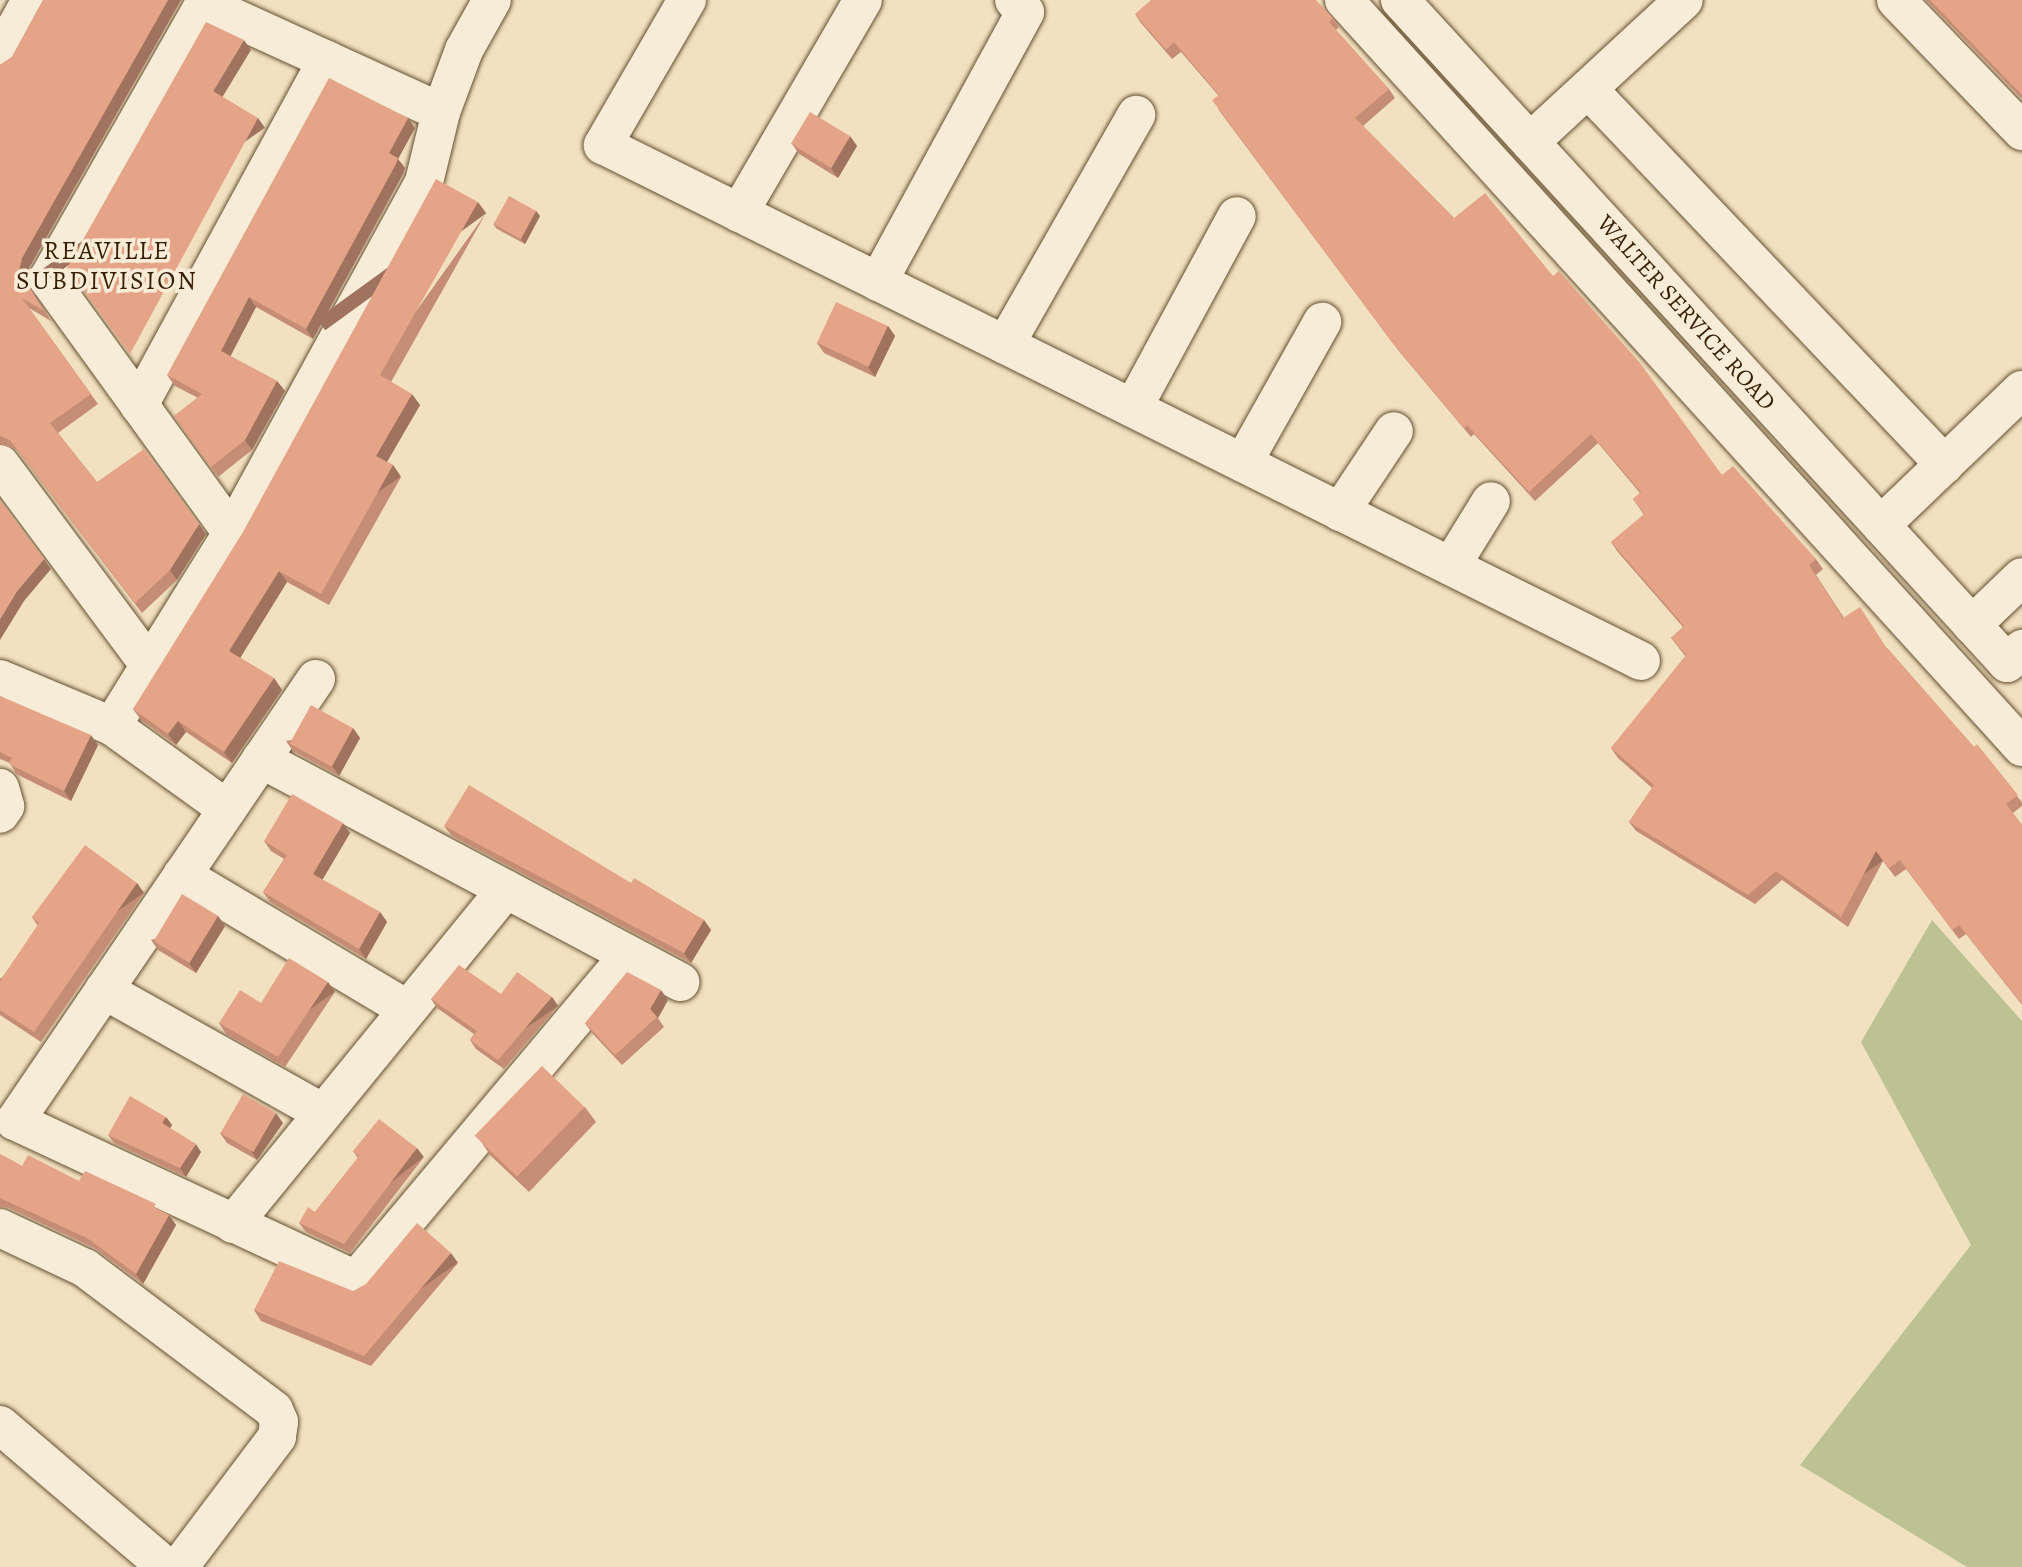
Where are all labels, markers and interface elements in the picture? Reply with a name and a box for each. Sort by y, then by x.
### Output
street label: WALTER SERVICE ROAD [1591,209,1781,417]
district label: REAVILLE SUBDIVISION [17,235,197,296]

